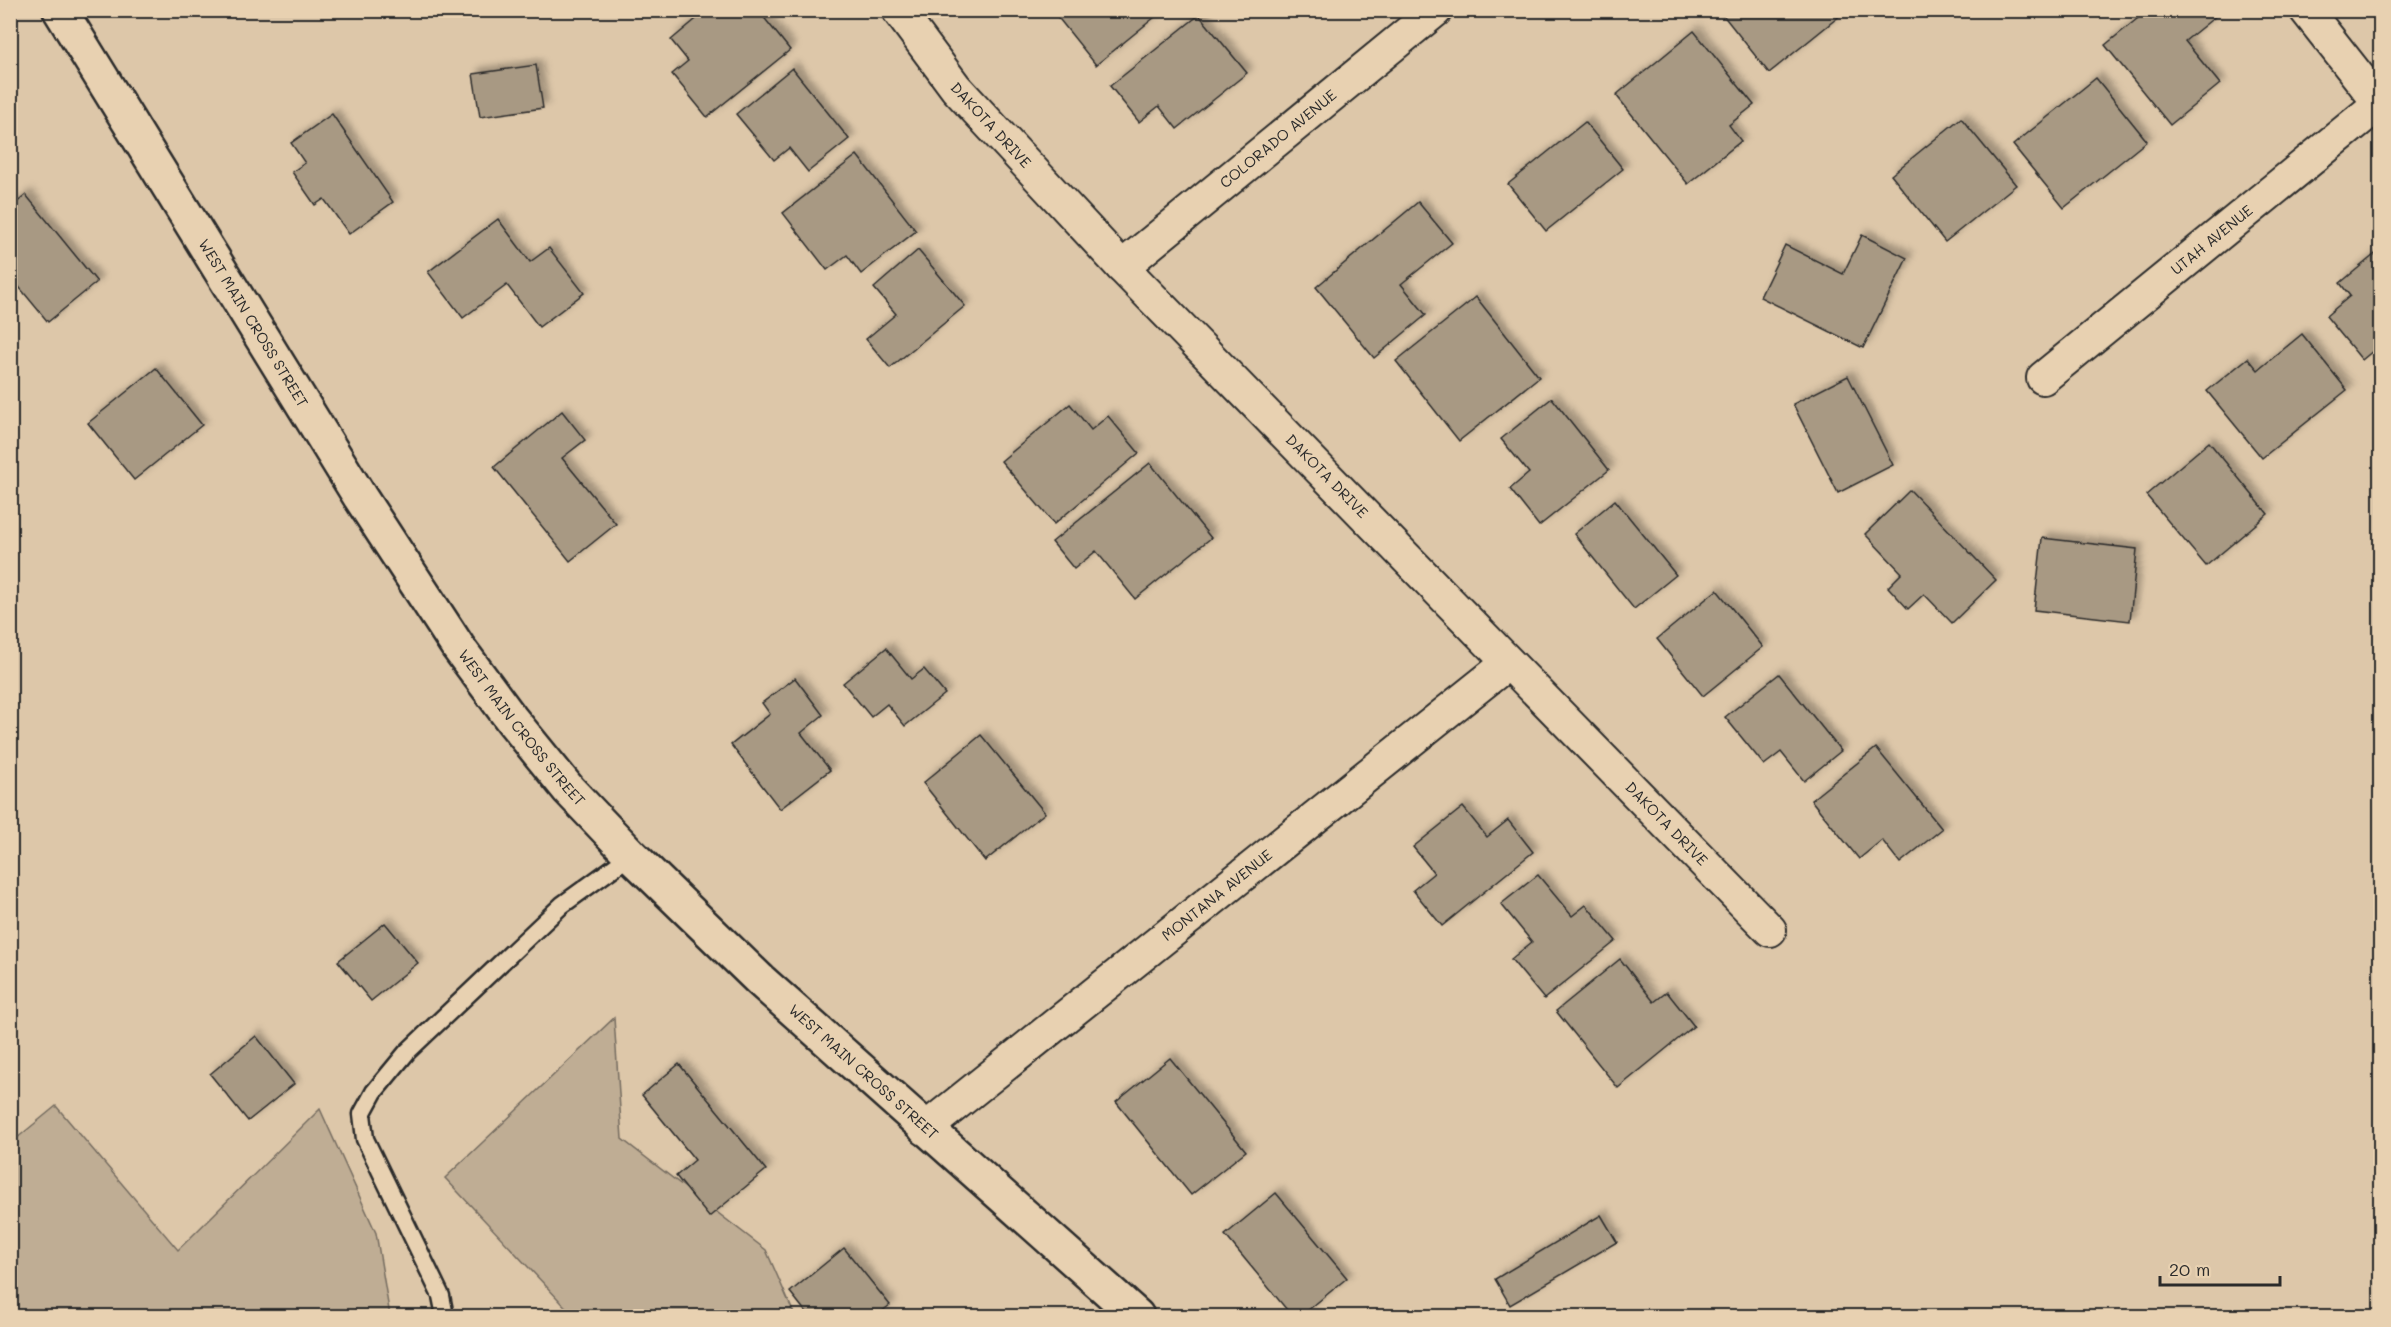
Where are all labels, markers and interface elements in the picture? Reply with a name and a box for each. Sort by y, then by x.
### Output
street label: DAKOTA DRIVE [947,77,1036,172]
street label: COLORADO AVENUE [1215,84,1341,192]
street label: UTAH AVENUE [2166,200,2257,279]
street label: WEST MAIN CROSS STREET [194,235,313,411]
street label: DAKOTA DRIVE [1282,429,1373,522]
street label: WEST MAIN CROSS STREET [454,645,590,810]
street label: DAKOTA DRIVE [1621,777,1713,870]
street label: MONTANA AVENUE [1157,844,1276,945]
street label: WEST MAIN CROSS STREET [785,999,943,1143]
scale bar [2160,1249,2280,1287]
text: 20 m [2169,1257,2210,1281]

